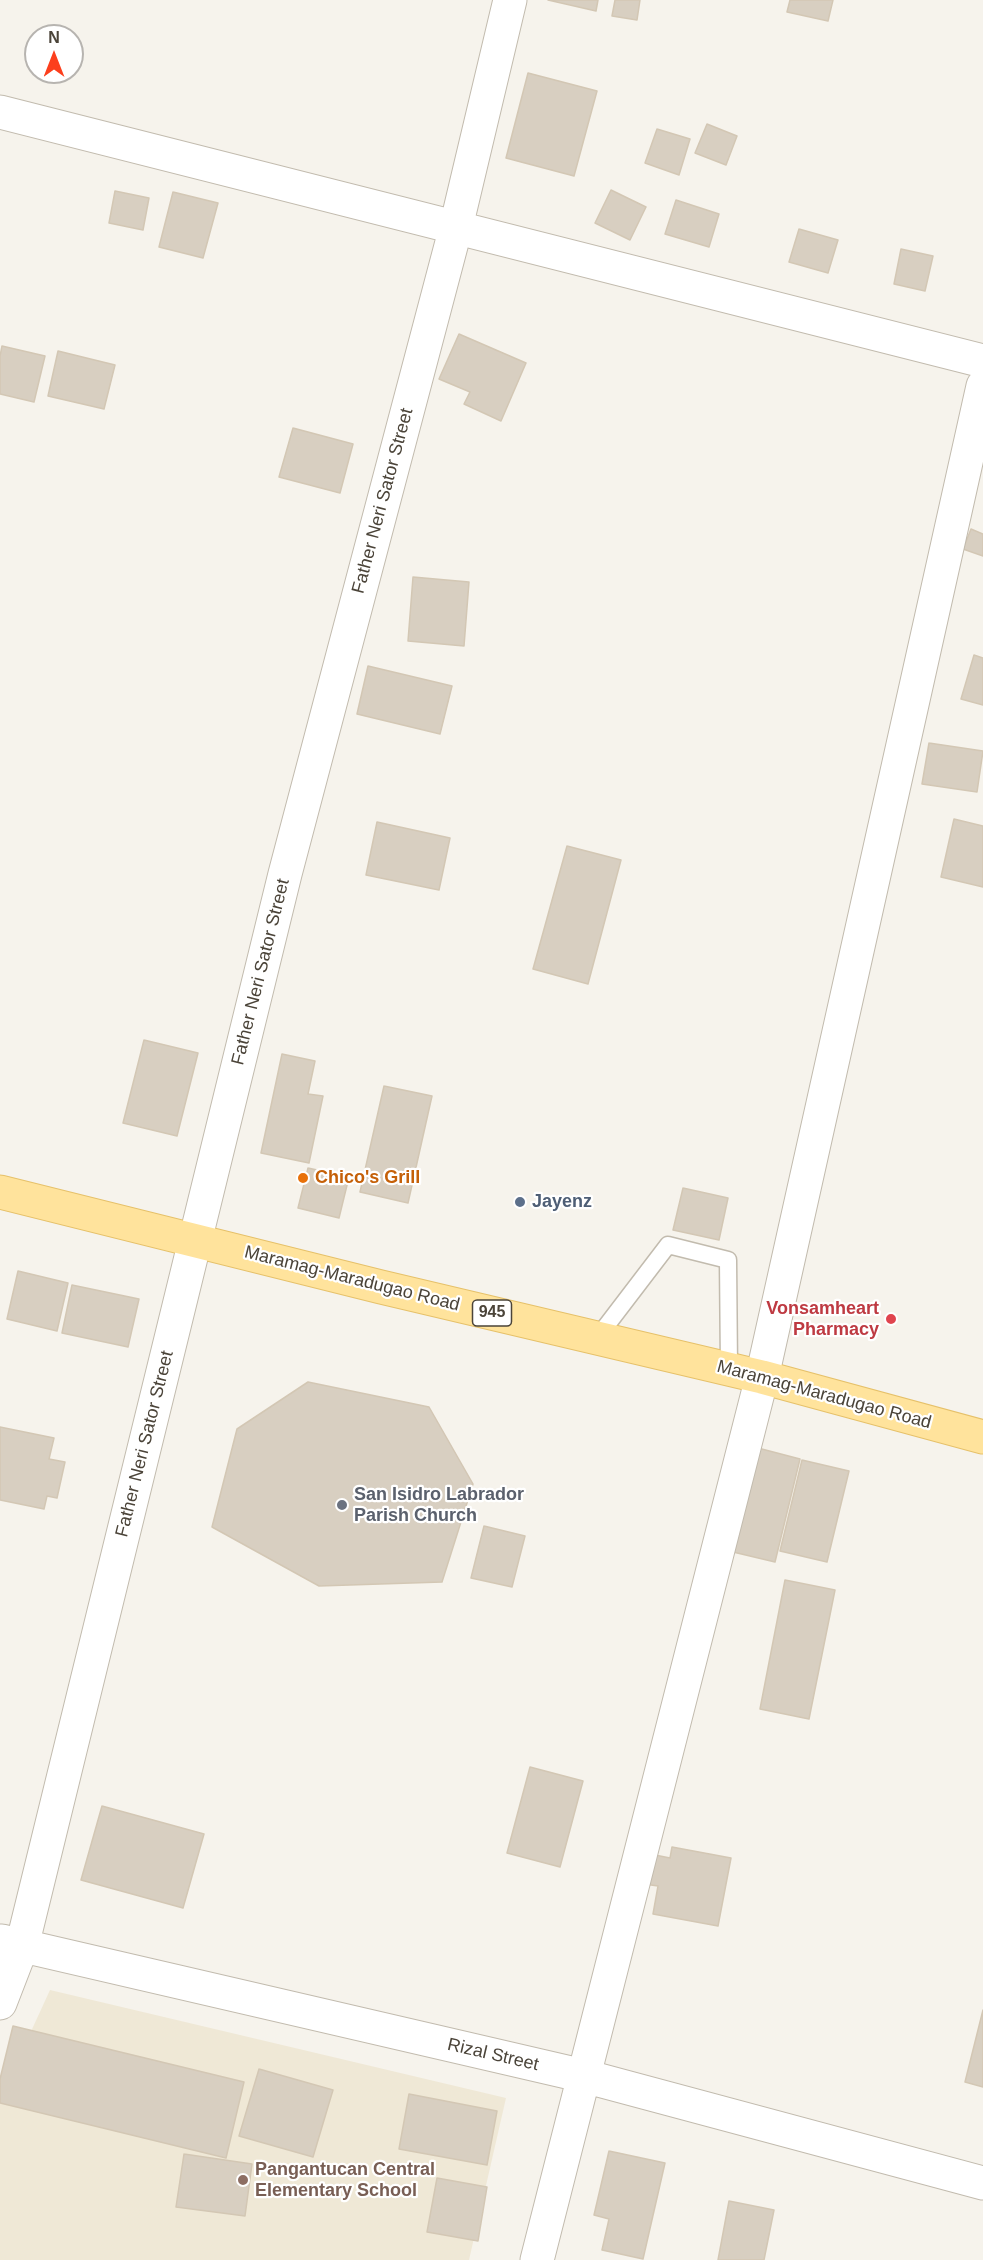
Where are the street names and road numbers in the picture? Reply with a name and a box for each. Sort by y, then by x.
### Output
street label: Father Neri Sator Street [348,406,418,596]
street label: Father Neri Sator Street [227,877,295,1067]
street label: Maramag-Maradugao Road [242,1242,462,1316]
road number: 945 [472,1300,512,1326]
street label: Father Neri Sator Street [111,1349,179,1539]
street label: Maramag-Maradugao Road [714,1356,934,1434]
street label: Rizal Street [445,2034,541,2076]

